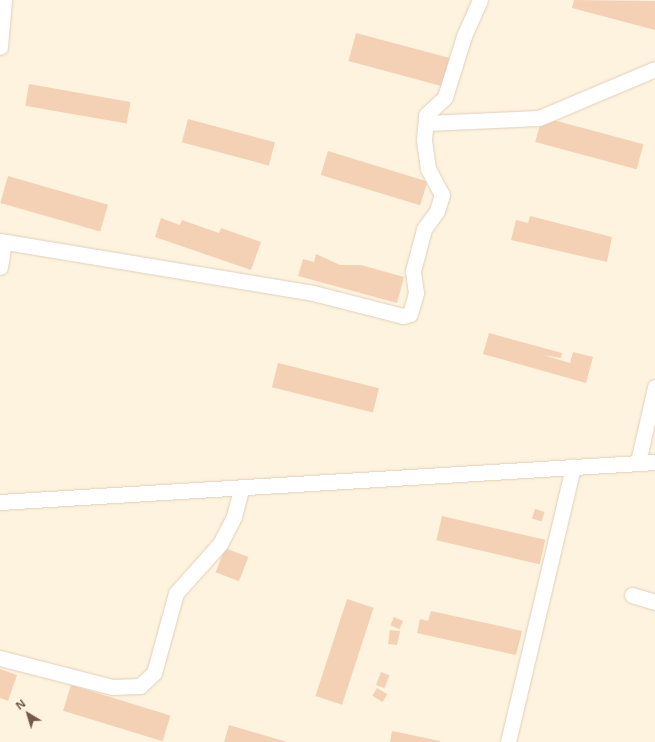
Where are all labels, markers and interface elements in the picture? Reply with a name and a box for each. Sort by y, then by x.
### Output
north arrow [8,694,48,734]
text: N [12,695,28,713]

